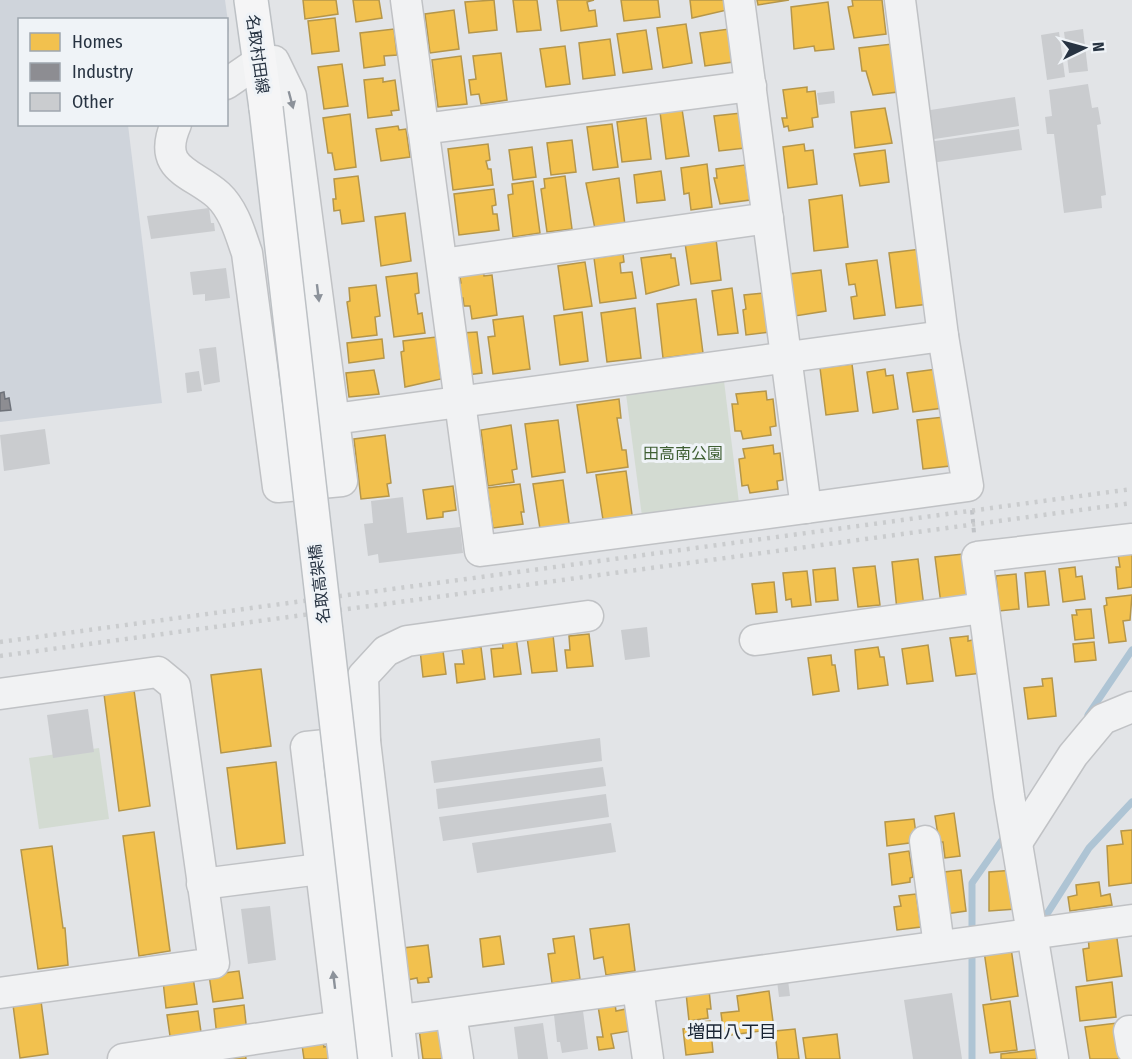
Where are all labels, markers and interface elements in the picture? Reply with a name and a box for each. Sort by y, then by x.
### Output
street label: 名取村田線 [243,13,272,95]
legend [18,18,228,126]
north arrow [1054,18,1114,78]
text: Homes [72,31,123,53]
text: N [1089,41,1108,52]
text: Industry [72,61,133,83]
text: Other [72,91,115,113]
one-way arrow [286,91,296,109]
one-way arrow [313,283,322,302]
park label: 田高南公園 [643,444,723,463]
street label: 名取高架橋 [305,543,334,625]
one-way arrow [329,971,339,990]
district label: 増田八丁目 [687,1021,777,1043]

